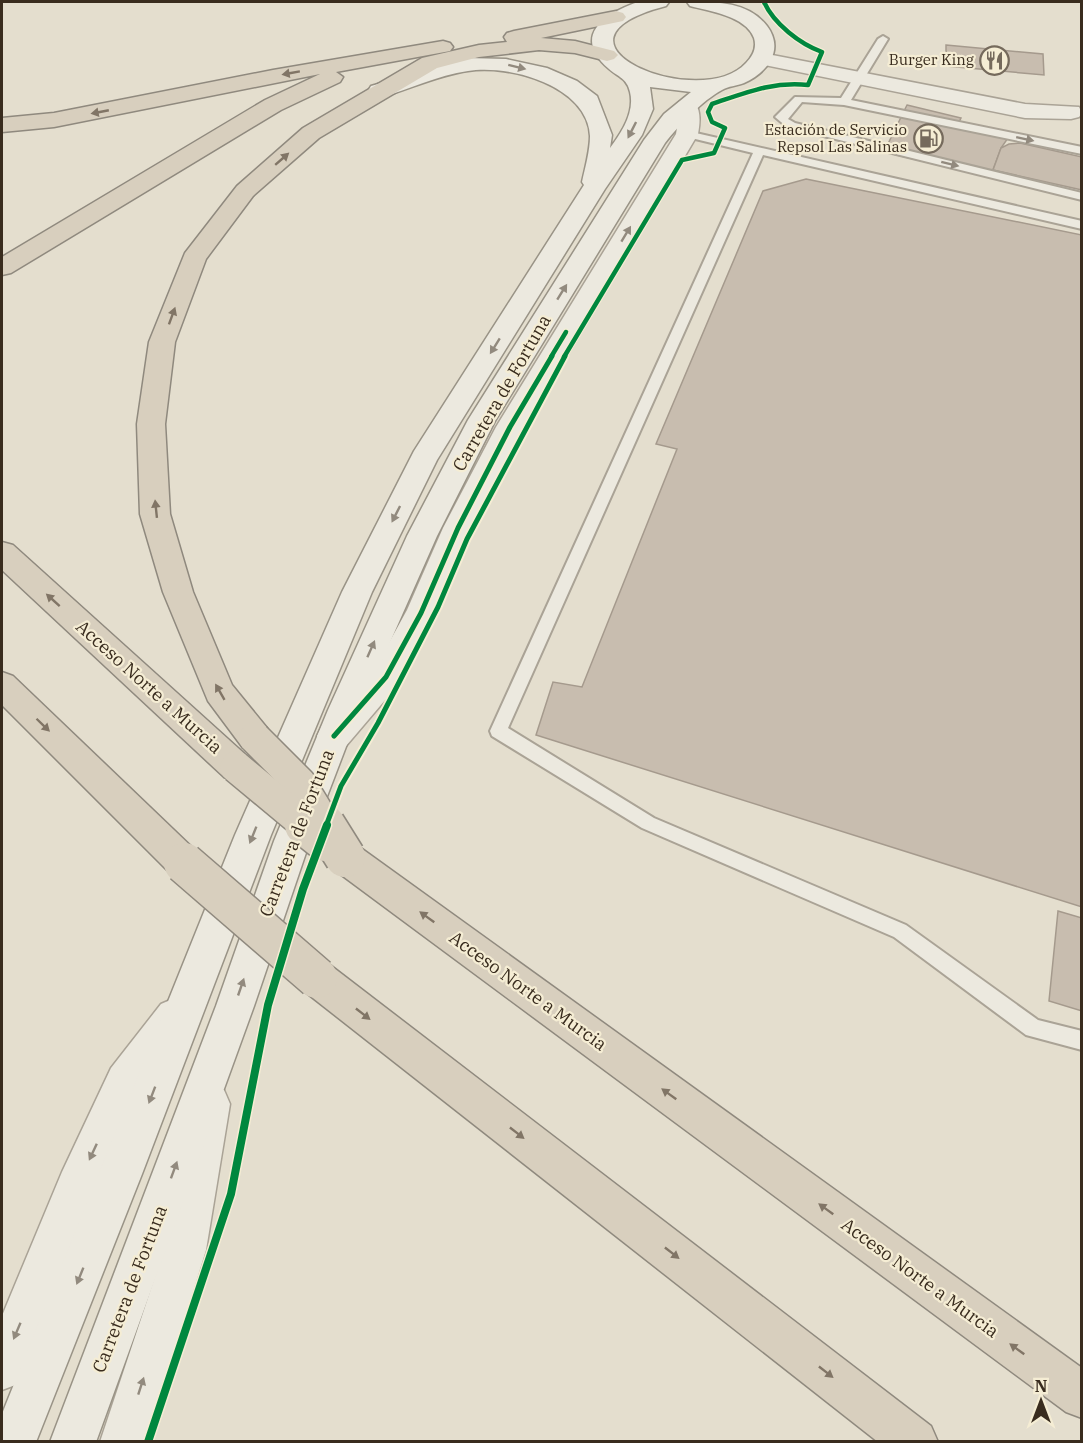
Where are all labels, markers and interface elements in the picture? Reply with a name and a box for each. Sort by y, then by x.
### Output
restaurant icon: Burger King [979,44,1011,76]
place label: Burger King [889,50,974,69]
one-way arrow [508,63,527,73]
one-way arrow [281,68,300,77]
one-way arrow [90,108,109,117]
place label: Estación de Servicio Repsol Las Salinas [764,120,907,156]
one-way arrow [628,122,637,139]
fuel station icon: Estación de Servicio Repsol Las Salinas [912,123,944,155]
one-way arrow [1015,135,1034,144]
one-way arrow [274,153,289,166]
one-way arrow [941,160,959,170]
one-way arrow [620,226,631,242]
one-way arrow [556,284,567,300]
one-way arrow [168,307,177,325]
street label: Carretera de Fortuna [447,310,556,475]
one-way arrow [489,338,500,354]
one-way arrow [151,499,161,518]
one-way arrow [391,505,400,522]
one-way arrow [46,594,61,607]
street label: Acceso Norte a Murcia [71,615,227,759]
one-way arrow [367,640,376,657]
one-way arrow [215,683,225,700]
one-way arrow [36,718,50,732]
street label: Carretera de Fortuna [254,746,339,920]
one-way arrow [248,826,258,844]
one-way arrow [419,911,435,923]
street label: Acceso Norte a Murcia [445,926,612,1056]
one-way arrow [237,978,247,996]
one-way arrow [356,1007,371,1019]
one-way arrow [147,1086,157,1104]
one-way arrow [661,1088,677,1100]
one-way arrow [510,1127,525,1139]
one-way arrow [88,1143,98,1161]
one-way arrow [170,1161,179,1179]
street label: Carretera de Fortuna [87,1202,172,1376]
one-way arrow [819,1203,835,1215]
street label: Acceso Norte a Murcia [837,1213,1004,1343]
one-way arrow [664,1246,679,1258]
one-way arrow [75,1267,85,1285]
one-way arrow [12,1323,22,1341]
one-way arrow [1010,1343,1026,1355]
one-way arrow [818,1366,833,1378]
north arrow [1011,1371,1071,1431]
text: N [1035,1376,1047,1396]
one-way arrow [137,1377,146,1395]

